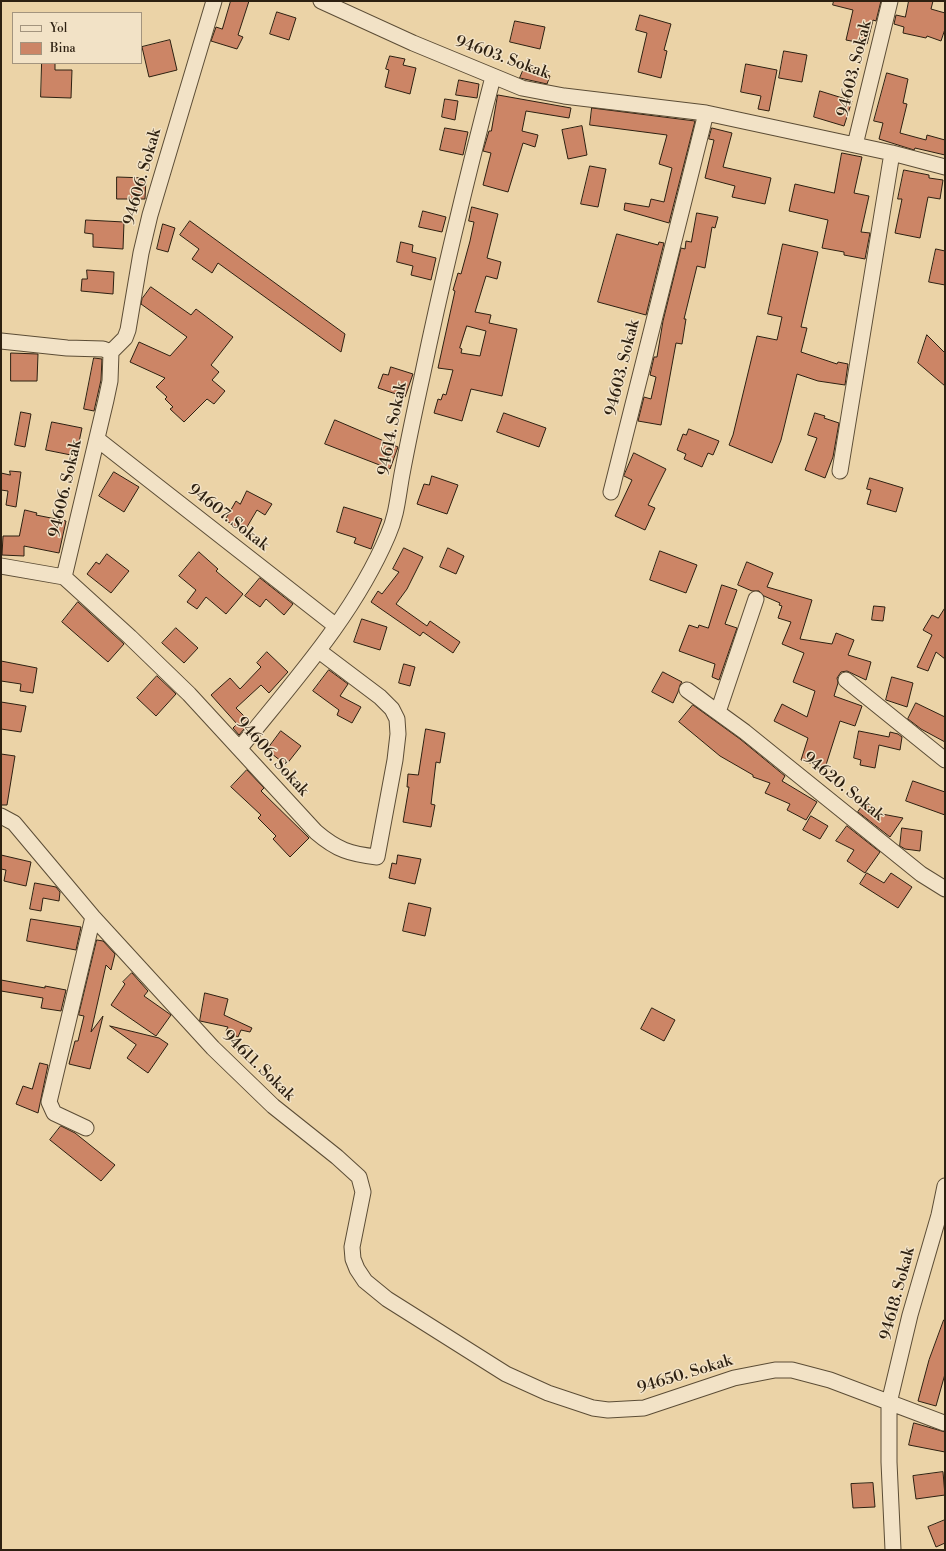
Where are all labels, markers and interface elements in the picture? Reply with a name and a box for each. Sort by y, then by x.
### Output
legend [12,12,142,64]
street label: 94603. Sokak [834,19,876,119]
text: Yol [50,21,67,36]
street label: 94603. Sokak [452,32,552,84]
text: Bina [50,41,76,56]
street label: 94606. Sokak [120,127,166,227]
street label: 94603. Sokak [602,318,644,418]
street label: 94614. Sokak [375,381,411,477]
street label: 94606. Sokak [45,438,87,540]
street label: 94607. Sokak [184,480,272,556]
street label: 94606. Sokak [232,714,312,800]
street label: 94620. Sokak [798,748,888,826]
street label: 94611. Sokak [218,1027,298,1105]
street label: 94618. Sokak [876,1246,920,1342]
street label: 94650. Sokak [635,1351,735,1399]

